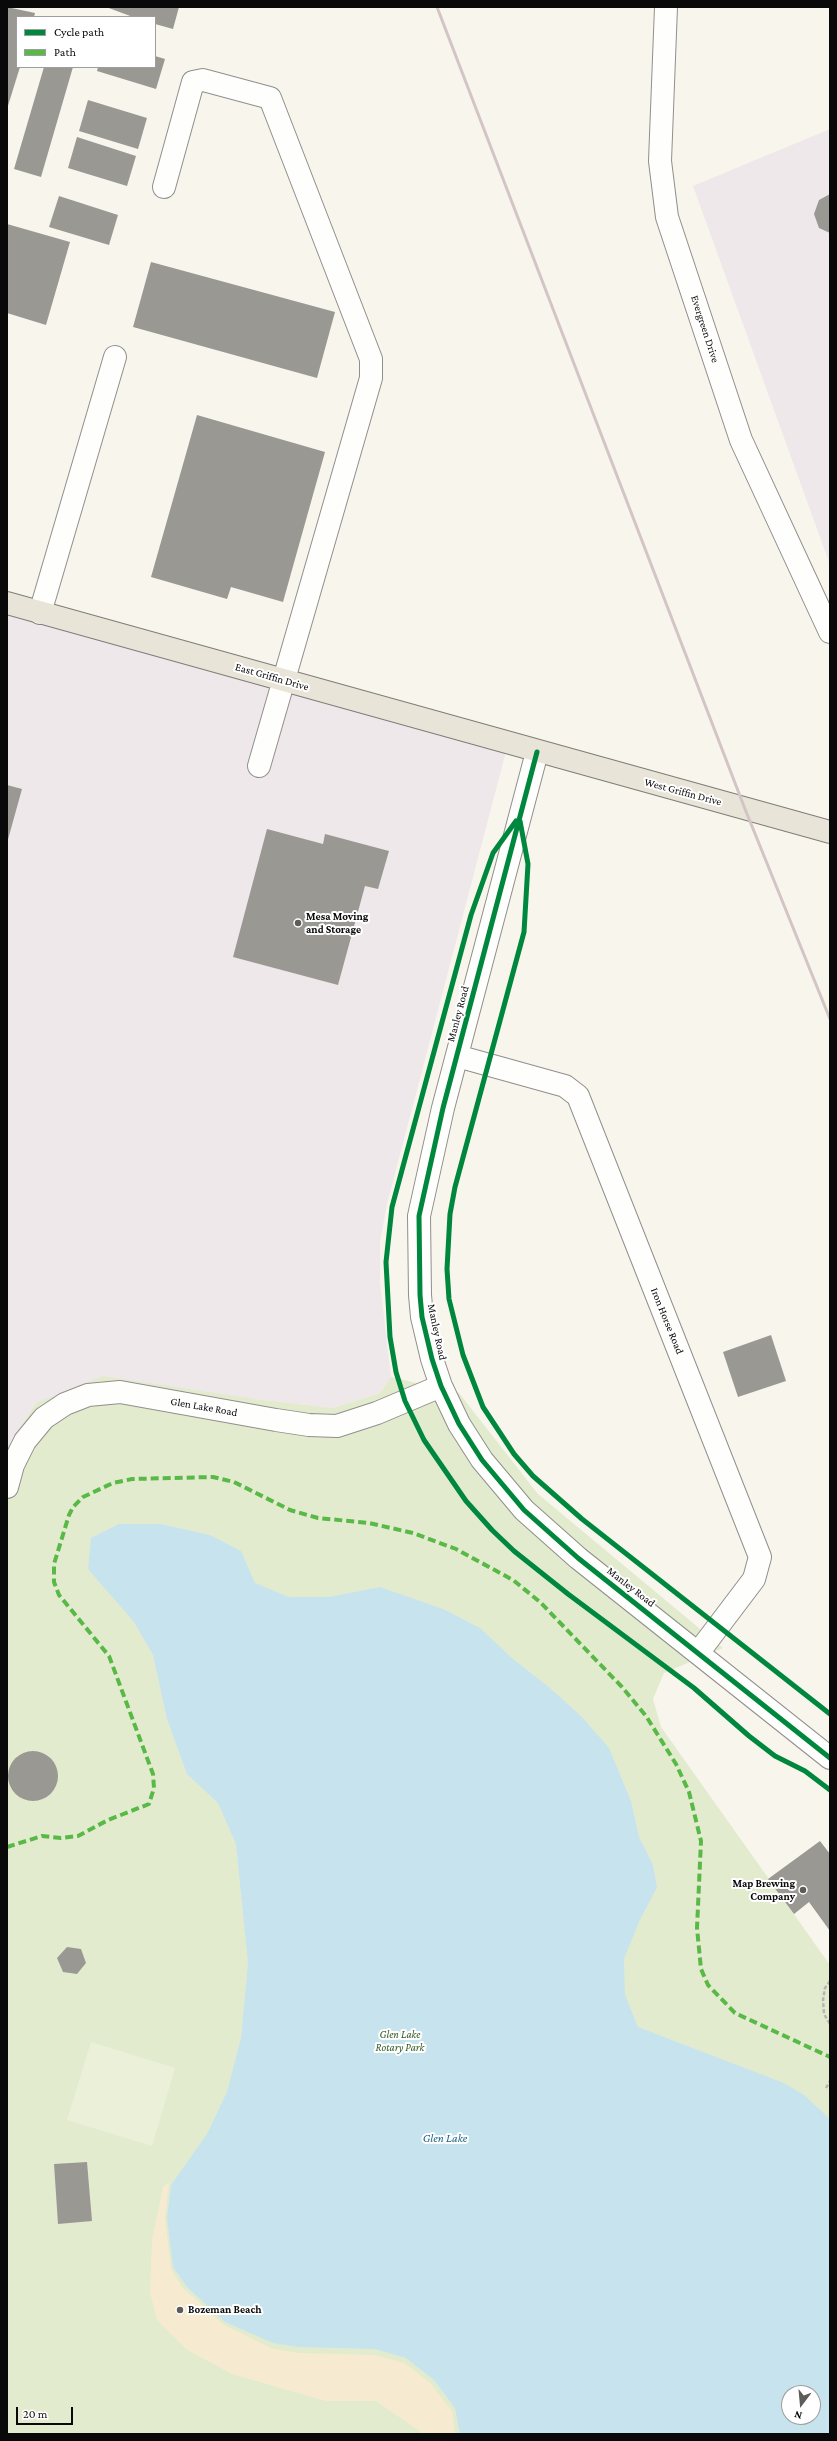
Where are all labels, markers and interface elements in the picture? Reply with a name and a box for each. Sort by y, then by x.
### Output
legend [16,16,156,68]
text: Cycle path [54,25,104,39]
text: Path [54,45,76,59]
street label: Evergreen Drive [688,294,722,364]
street label: East Griffin Drive [234,660,310,694]
street label: West Griffin Drive [643,775,723,809]
place label: Mesa Moving and Storage [306,910,368,936]
marker: Mesa Moving and Storage [293,918,303,928]
street label: Manley Road [444,985,472,1043]
street label: Iron Horse Road [648,1286,686,1356]
street label: Manley Road [425,1303,449,1361]
street label: Glen Lake Road [170,1395,238,1419]
street label: Manley Road [604,1564,658,1610]
place label: Map Brewing Company [732,1877,795,1903]
marker: Map Brewing Company [798,1885,808,1895]
park label: Glen Lake Rotary Park [376,2028,424,2054]
water label: Glen Lake [423,2131,467,2145]
place label: Bozeman Beach [188,2303,262,2317]
marker: Bozeman Beach [175,2305,185,2315]
north arrow [781,2385,821,2425]
scale bar [18,2399,75,2425]
text: 20 m [23,2407,47,2421]
text: N [793,2409,803,2422]

